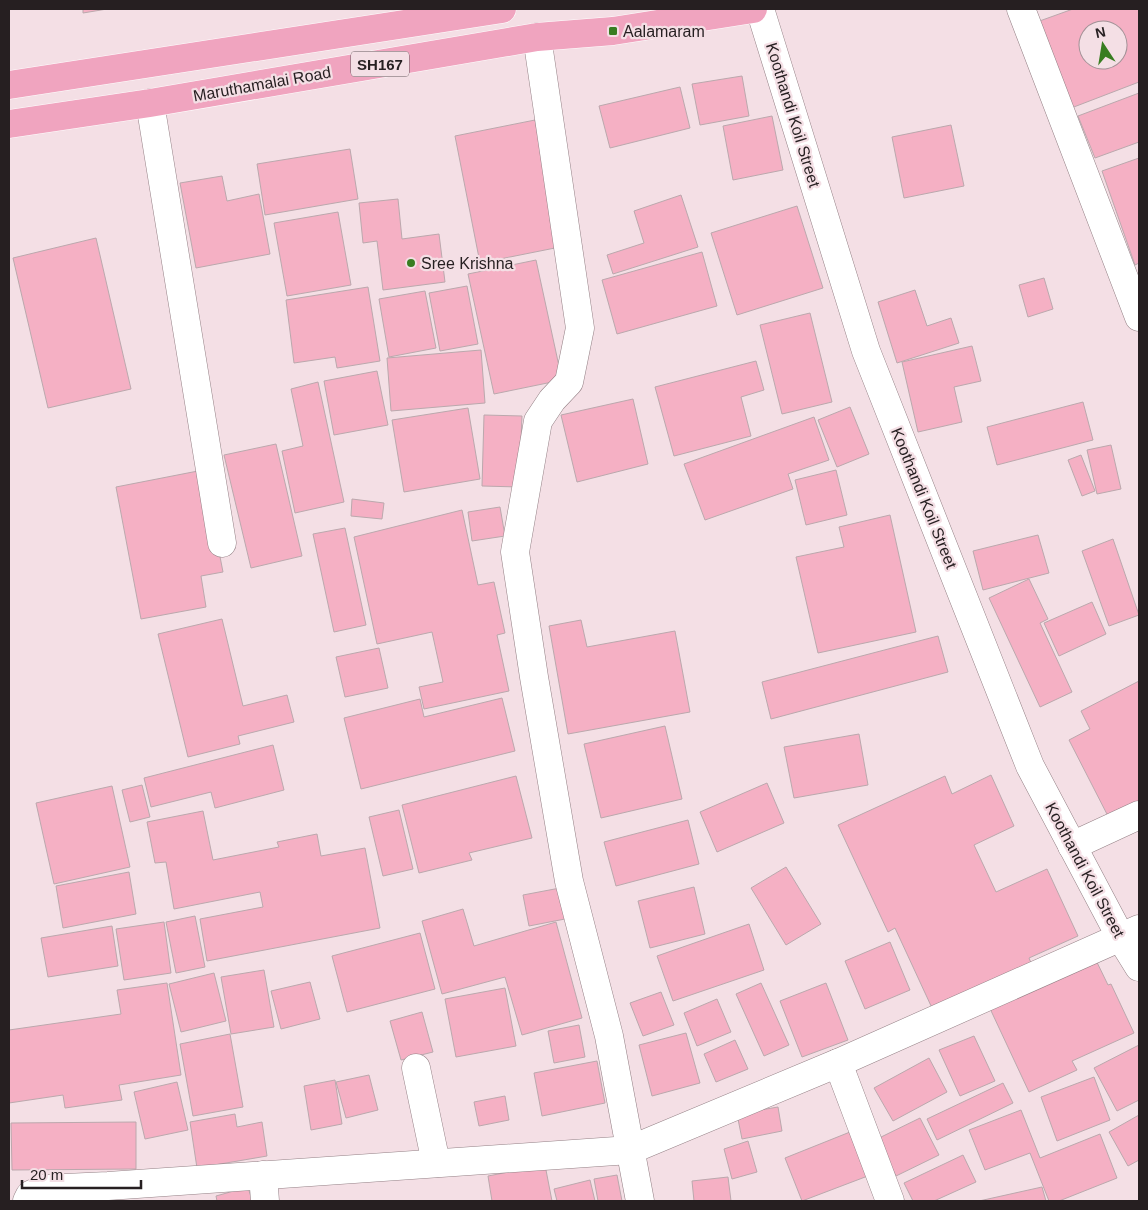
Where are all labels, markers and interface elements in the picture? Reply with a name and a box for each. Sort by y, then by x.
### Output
north arrow [1078,20,1128,70]
place label: Aalamaram [623,23,705,40]
text: N [1094,23,1107,41]
marker: Aalamaram [607,25,619,37]
street label: Koothandi Koil Street [763,41,823,190]
road number: SH167 [351,52,409,76]
street label: Maruthamalai Road [192,64,332,104]
place label: Sree Krishna [421,255,514,272]
marker: Sree Krishna [405,257,417,269]
street label: Koothandi Koil Street [888,425,960,571]
street label: Koothandi Koil Street [1042,800,1128,941]
scale bar [22,1158,141,1190]
text: 20 m [30,1166,63,1183]

